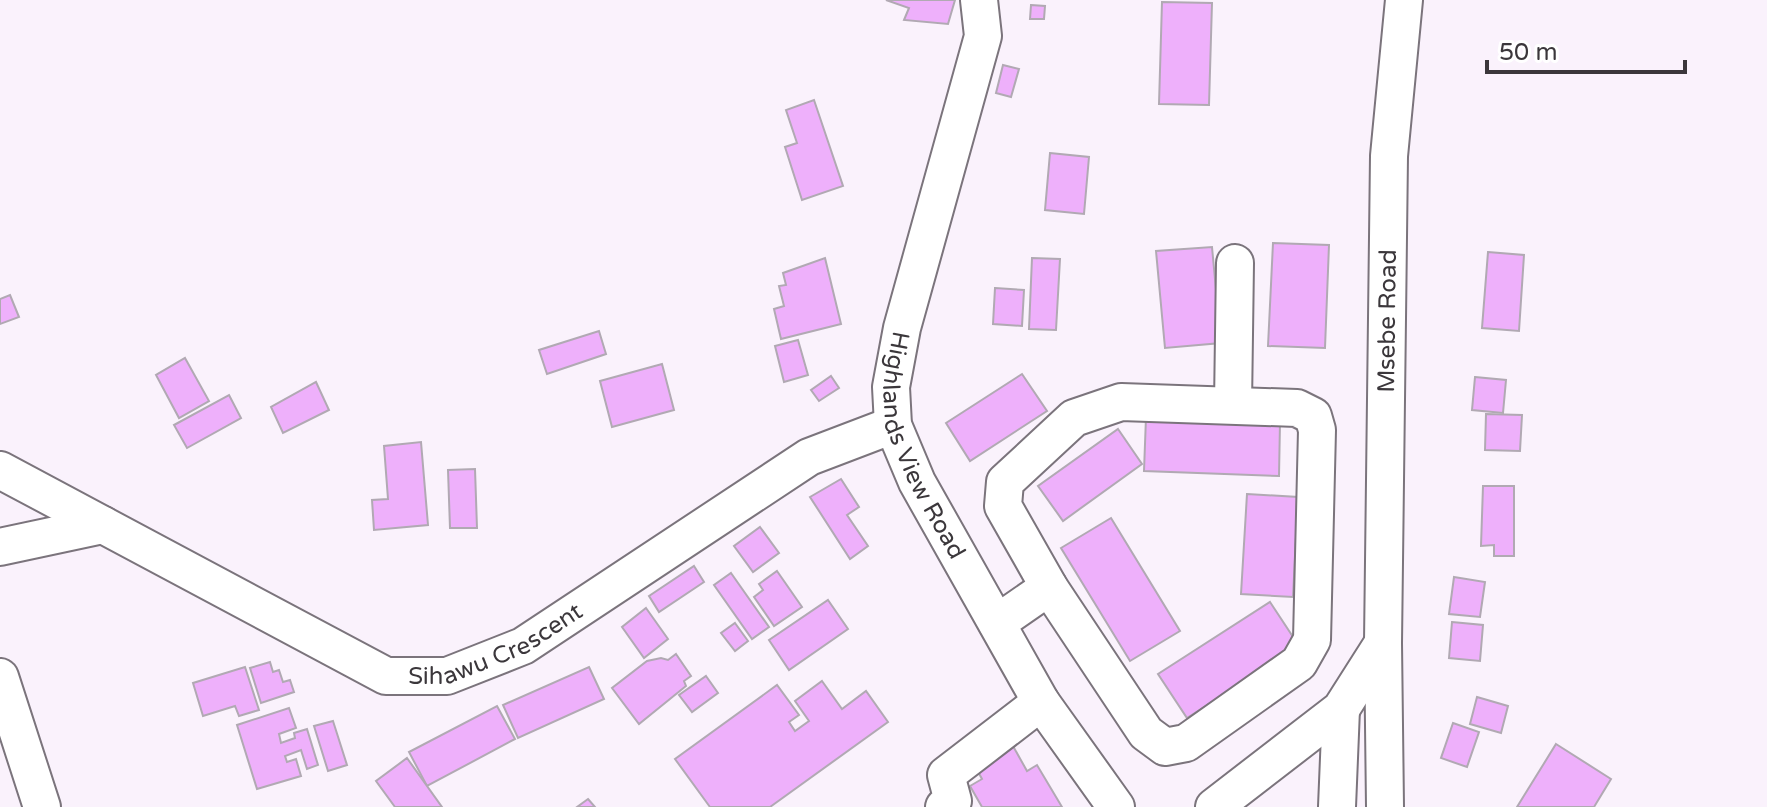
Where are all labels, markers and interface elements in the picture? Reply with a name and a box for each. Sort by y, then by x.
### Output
scale bar [1487,24,1685,74]
text: 50 m [1499,38,1557,67]
street label: Msebe Road [1372,249,1402,393]
street label: Highlands View Road [876,329,972,564]
street label: Sihawu Crescent [408,596,588,691]

